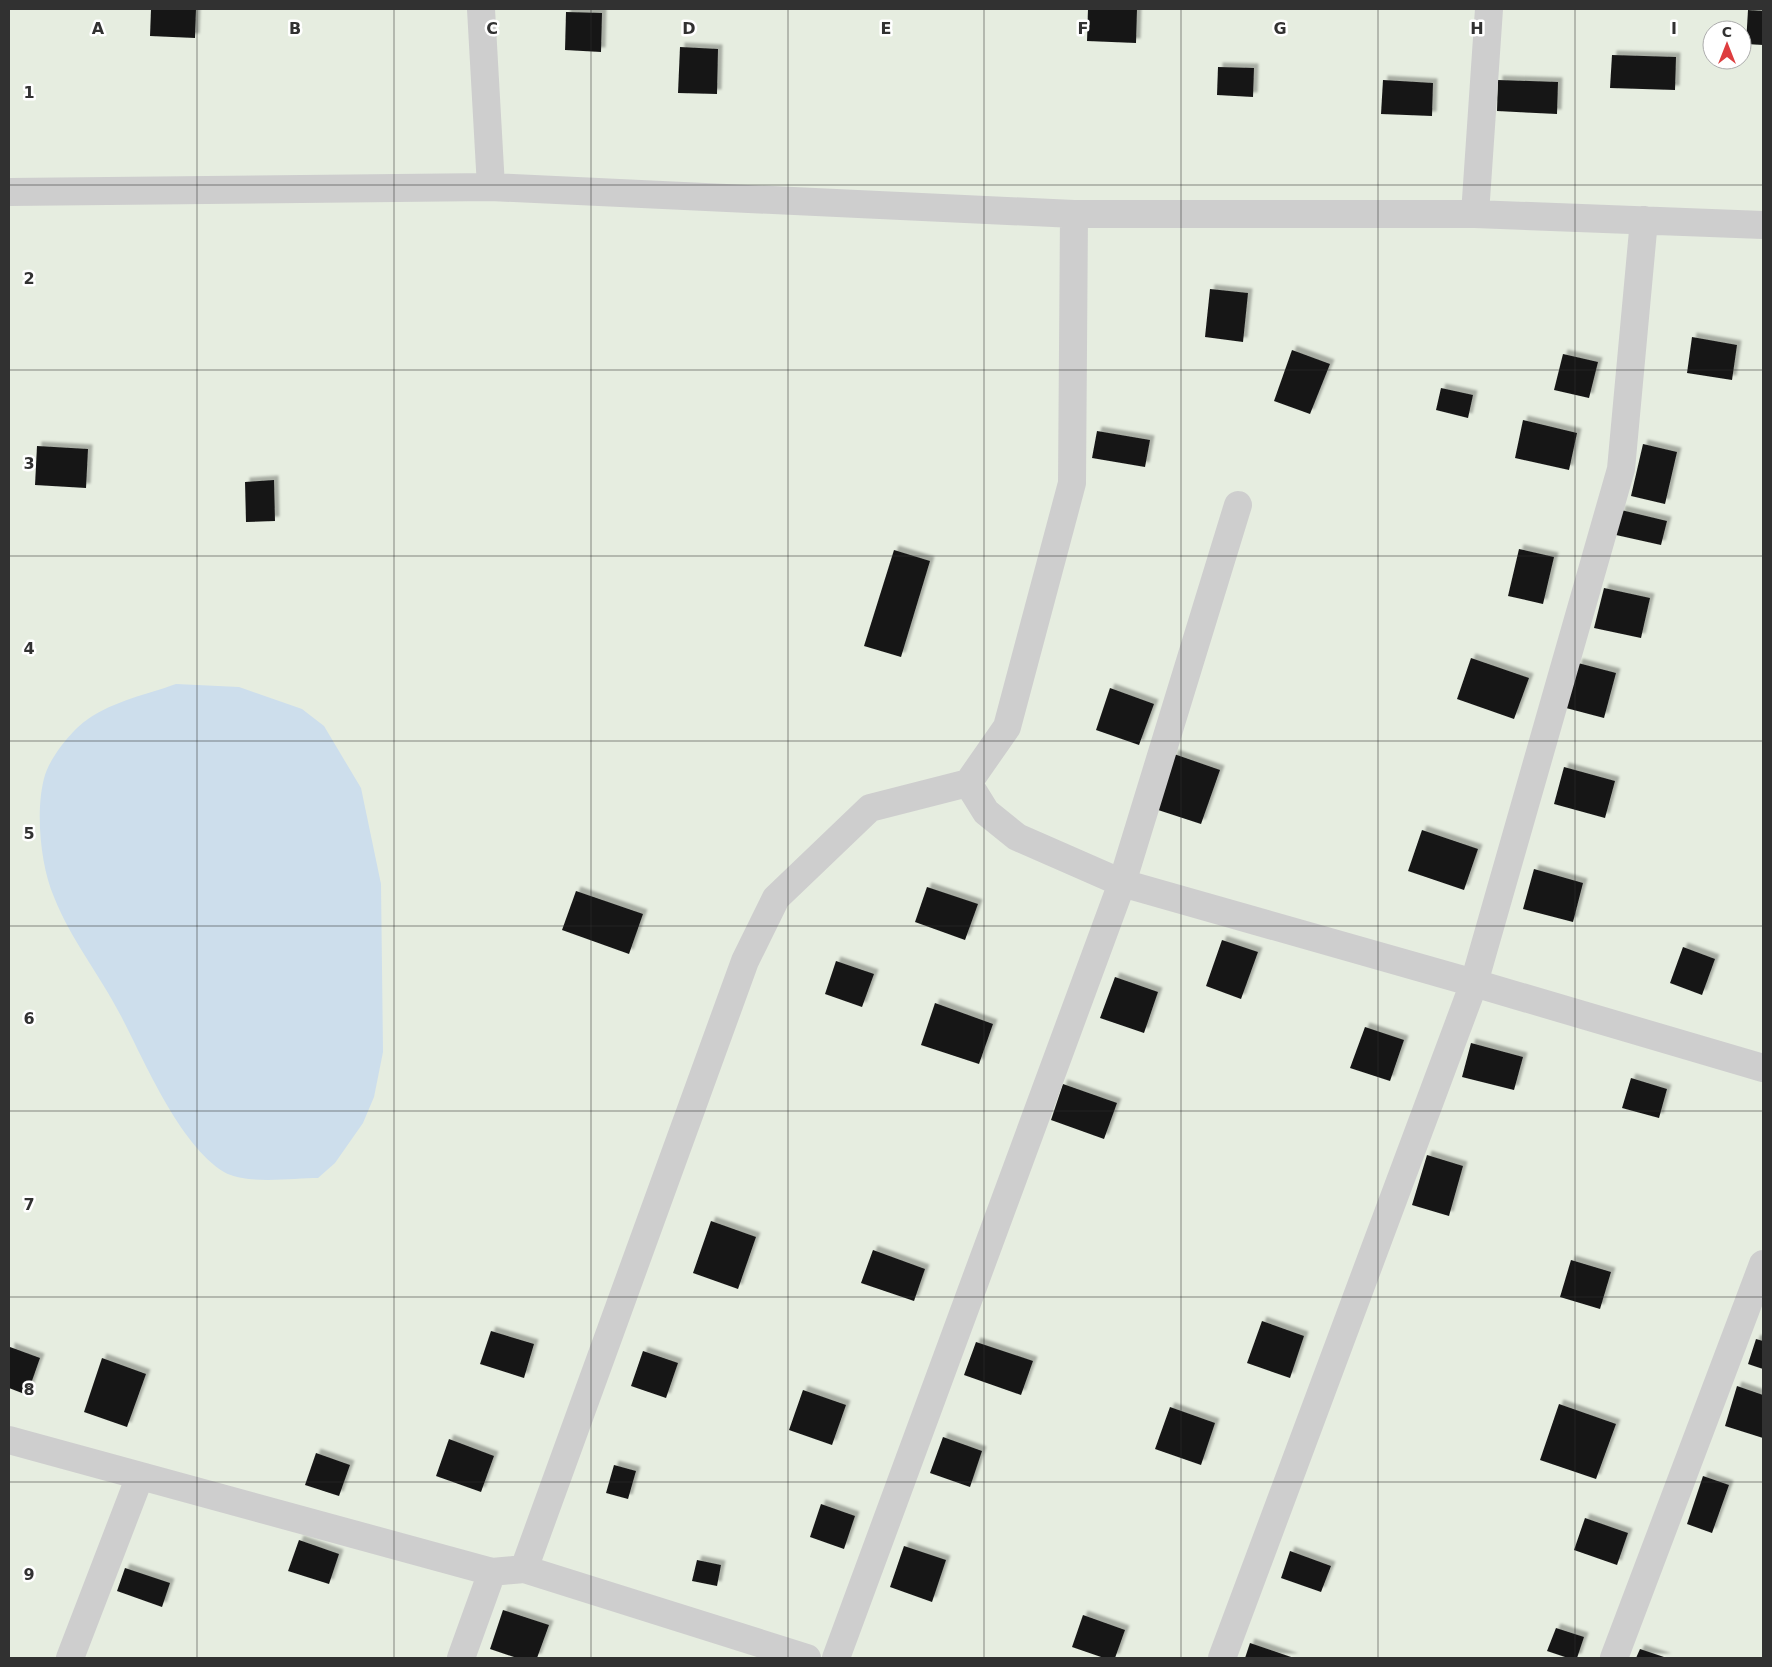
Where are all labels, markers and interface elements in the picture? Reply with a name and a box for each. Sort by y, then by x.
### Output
text: A [92,19,105,38]
text: B [289,19,301,38]
text: C [486,19,498,38]
text: D [682,19,696,38]
text: E [881,19,891,38]
text: F [1078,19,1088,38]
text: G [1273,19,1287,38]
text: H [1470,19,1484,38]
text: I [1671,19,1677,38]
north arrow [1702,20,1752,70]
text: С [1722,24,1732,40]
text: 1 [23,83,35,102]
text: 2 [23,269,35,288]
text: 3 [23,454,35,473]
text: 4 [23,639,35,658]
text: 5 [23,824,35,843]
text: 6 [23,1009,35,1028]
text: 7 [23,1195,35,1214]
text: 8 [23,1380,35,1399]
text: 9 [23,1565,35,1584]

